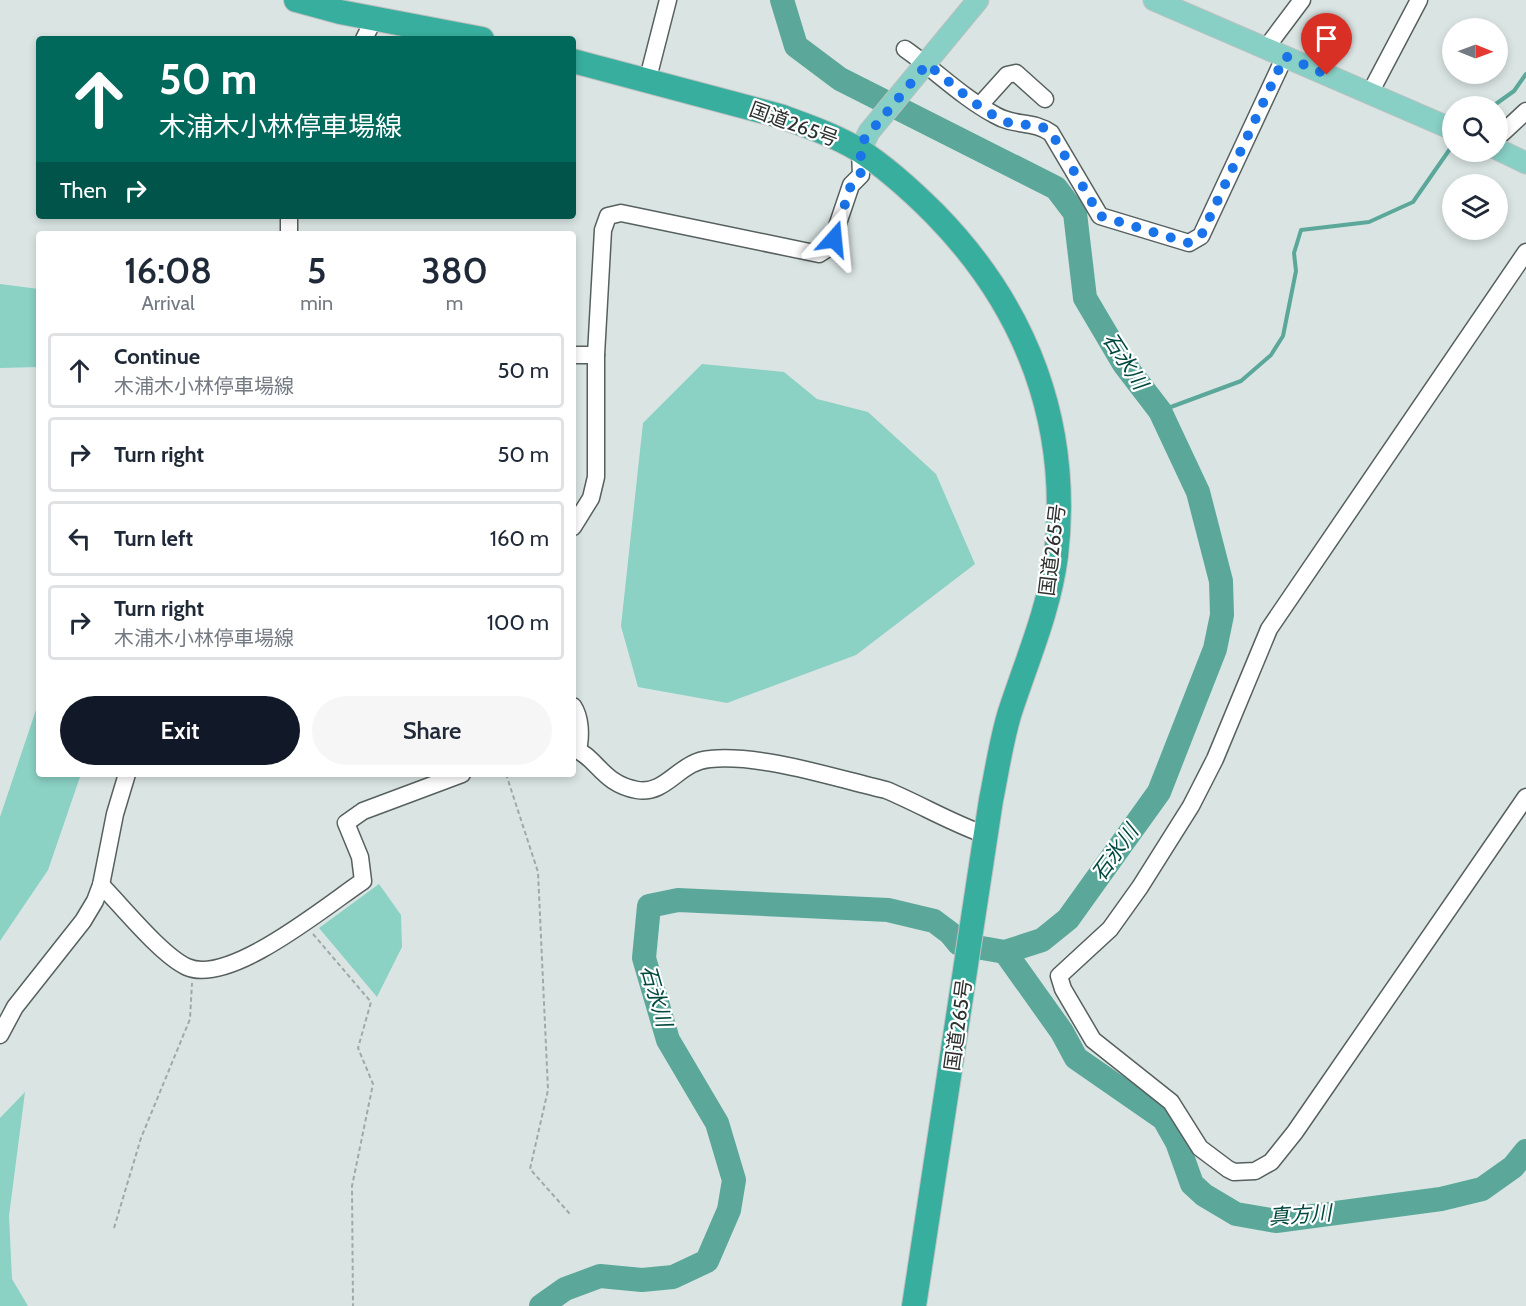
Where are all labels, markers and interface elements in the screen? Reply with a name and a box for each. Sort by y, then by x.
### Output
pin [1301,13,1352,75]
north arrow [1442,18,1508,84]
map controls [1442,18,1508,240]
icon: arrive [1310,22,1343,55]
text: 50 m [159,53,257,105]
icon: ahead [60,60,138,138]
button: search [1442,96,1508,162]
street label: 国道265号 [746,97,842,151]
text: 木浦木小林停車場線 [159,110,402,143]
icon: right [119,174,152,207]
button: layers [1442,174,1508,240]
text: Then [60,177,107,204]
position arrow [802,207,866,271]
text: 16:08 [124,248,212,292]
text: 5 [307,248,326,292]
text: 380 [421,248,488,292]
text: Arrival [141,291,195,315]
text: min [300,291,333,315]
text: m [446,291,463,315]
water label: 石氷川 [1098,328,1154,396]
text: Continue [114,343,200,370]
icon: ahead [63,354,96,387]
text: 50 m [497,357,549,384]
text: 木浦木小林停車場線 [114,374,294,398]
icon: right [63,438,96,471]
text: Turn right [114,441,204,468]
text: 50 m [497,441,549,468]
street label: 国道265号 [1034,503,1070,597]
icon: left [63,522,96,555]
text: Turn left [114,525,193,552]
text: 160 m [490,525,549,552]
text: Turn right [114,595,204,622]
icon: right [63,606,96,639]
text: 100 m [487,609,549,636]
text: 木浦木小林停車場線 [114,626,294,650]
button: Exit [60,696,300,765]
button: Share [312,696,552,765]
water label: 石氷川 [1086,818,1144,886]
water label: 石氷川 [636,962,678,1032]
street label: 国道265号 [940,977,976,1073]
water label: 真方川 [1268,1200,1334,1229]

